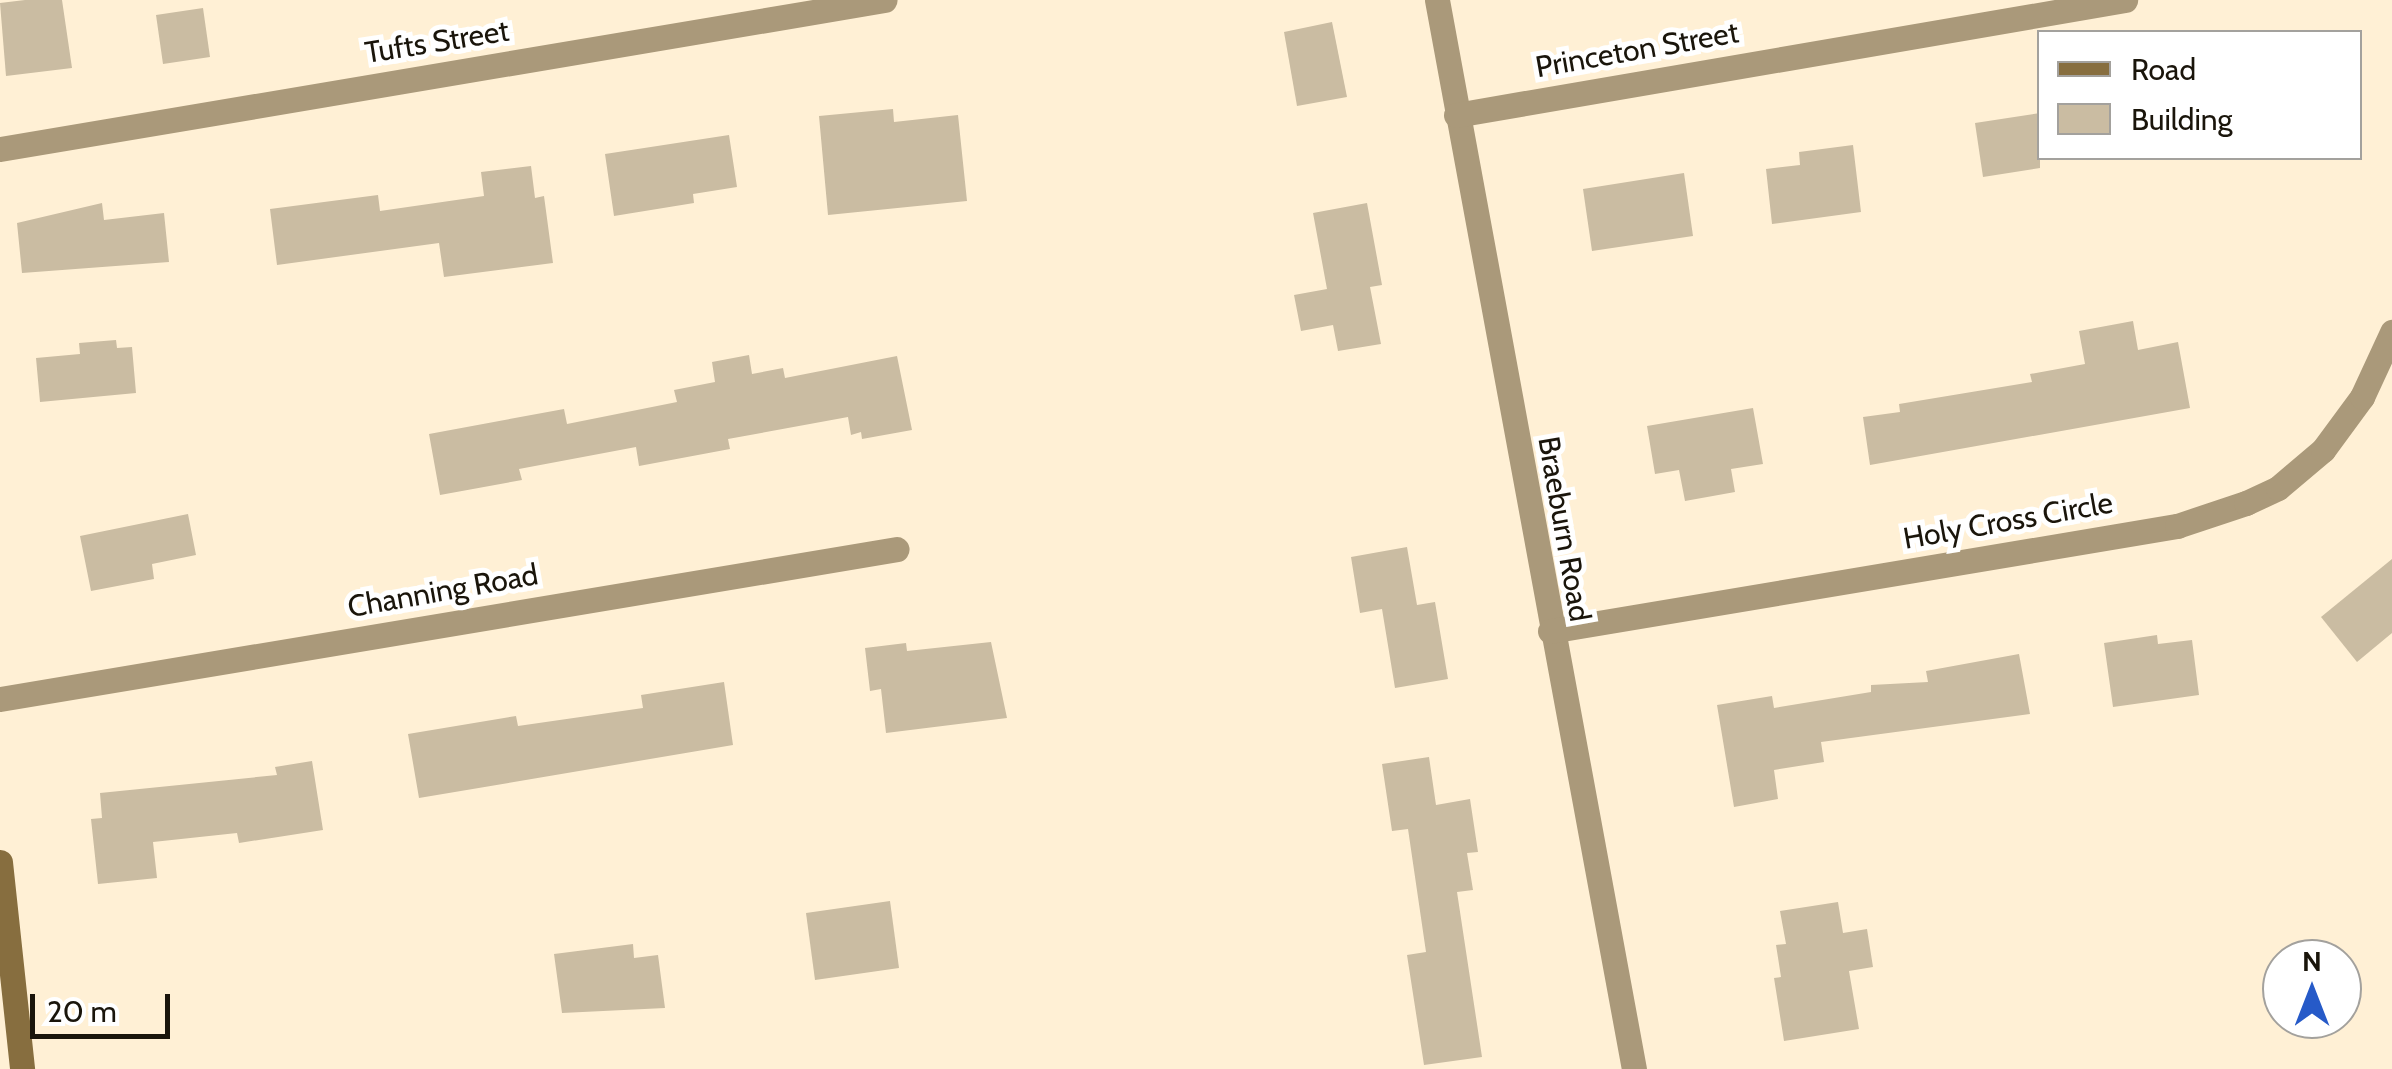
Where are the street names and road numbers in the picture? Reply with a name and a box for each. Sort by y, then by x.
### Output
street label: Tufts Street [362,13,512,71]
street label: Princeton Street [1533,14,1741,86]
street label: Braeburn Road [1530,434,1598,624]
street label: Holy Cross Circle [1900,485,2116,557]
street label: Channing Road [345,557,541,625]

